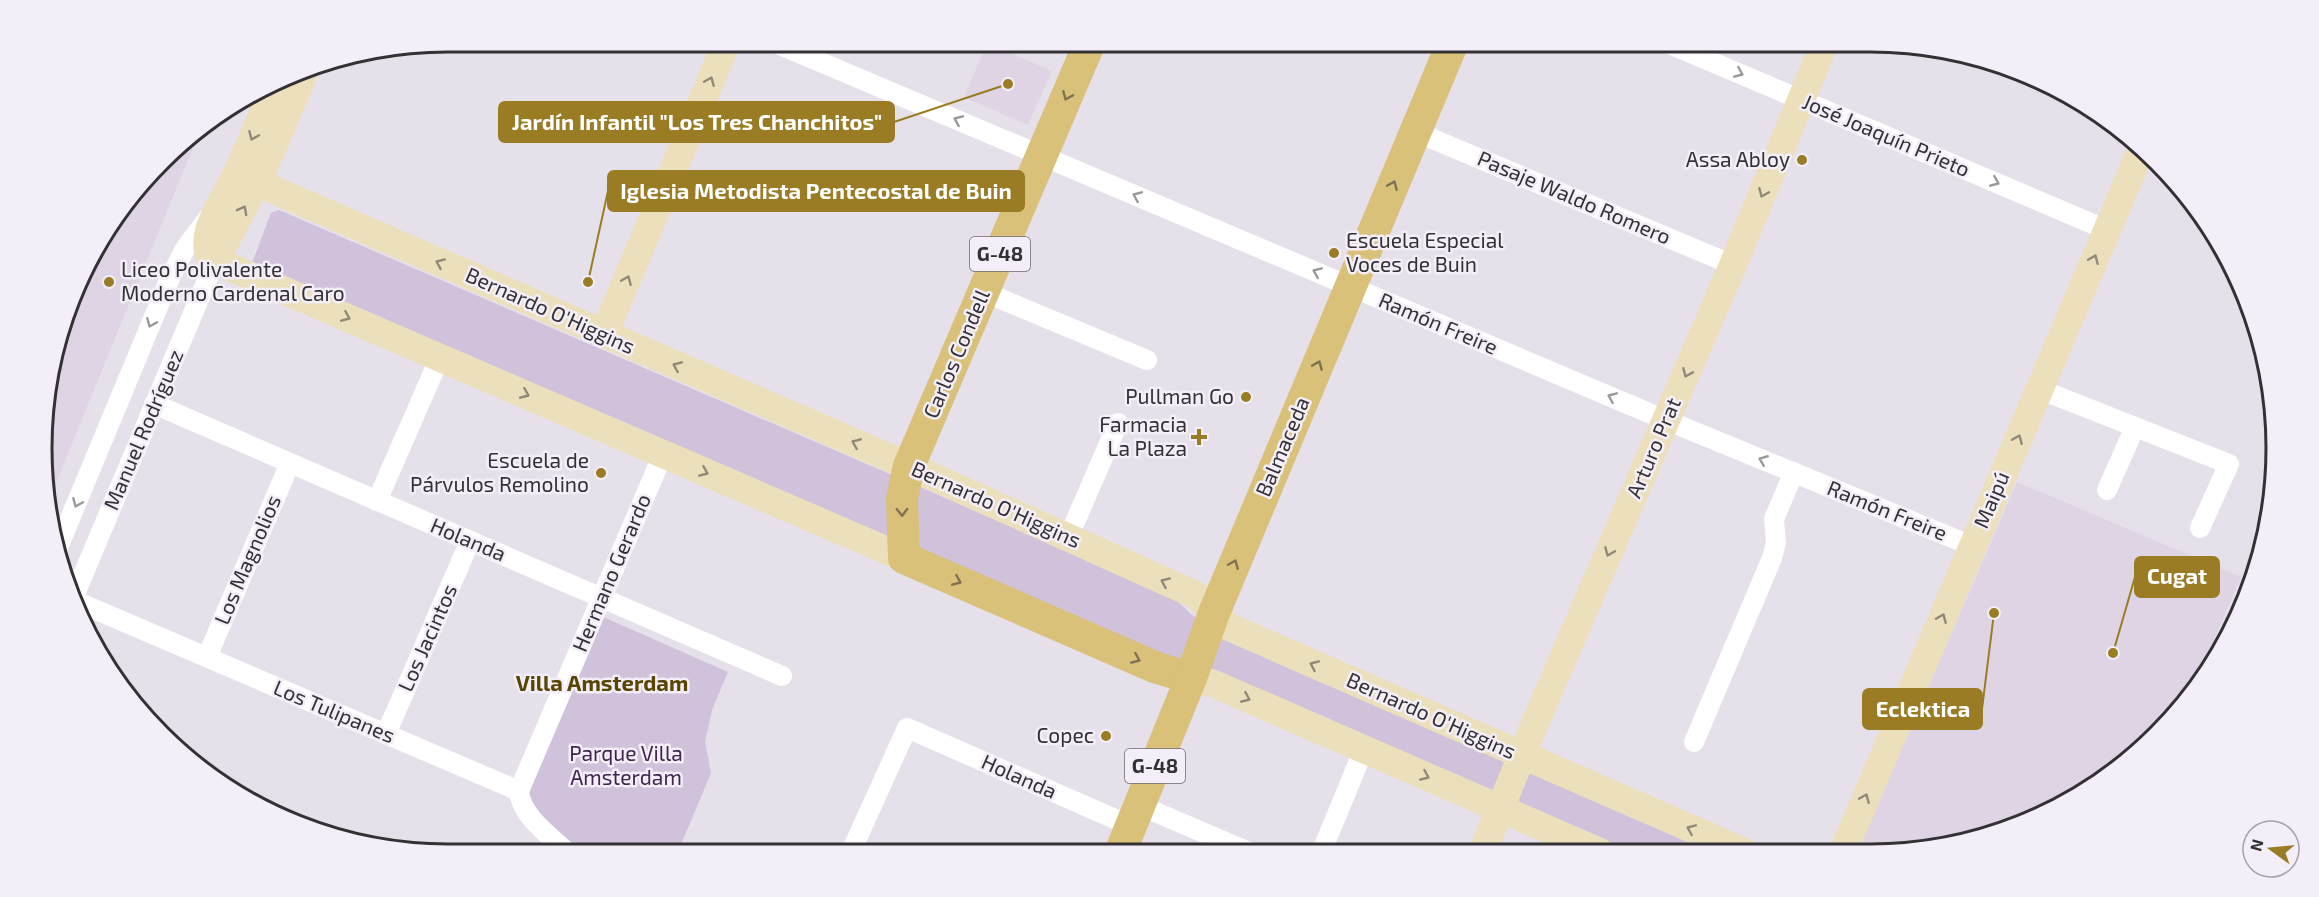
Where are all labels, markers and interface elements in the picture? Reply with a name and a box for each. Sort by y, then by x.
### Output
one-way arrow [1732,66,1743,78]
one-way arrow [703,76,715,87]
street label: José Joaquín Prieto [1799,88,1974,181]
one-way arrow [1062,89,1074,100]
callout: Jardín Infantil "Los Tres Chanchitos" [499,102,894,142]
text: Jardín Infantil "Los Tres Chanchitos" [512,108,882,134]
one-way arrow [953,115,964,127]
one-way arrow [248,130,260,141]
street label: Pasaje Waldo Romero [1474,145,1675,250]
place label: Assa Abloy [1686,146,1790,171]
marker: Assa Abloy [1795,153,1809,167]
callout: Iglesia Metodista Pentecostal de Buin [608,171,1024,211]
one-way arrow [1989,175,2000,187]
text: Iglesia Metodista Pentecostal de Buin [620,177,1012,203]
one-way arrow [1386,180,1398,191]
one-way arrow [1758,187,1770,198]
one-way arrow [1132,191,1143,203]
one-way arrow [236,206,247,217]
place label: Escuela Especial Voces de Buin [1346,227,1504,276]
road number: G-48 [970,237,1030,271]
marker: Escuela Especial Voces de Buin [1327,246,1341,260]
one-way arrow [2087,255,2099,266]
place label: Liceo Polivalente Moderno Cardenal Caro [121,256,345,305]
one-way arrow [436,258,447,270]
street label: Bernardo O'Higgins [462,261,639,358]
one-way arrow [1312,267,1323,279]
marker: Liceo Polivalente Moderno Cardenal Caro [102,275,116,289]
one-way arrow [620,275,632,286]
street label: Carlos Condell [917,285,994,422]
street label: Ramón Freire [1375,286,1502,359]
one-way arrow [339,310,350,322]
one-way arrow [146,317,158,328]
street label: Manuel Rodríguez [98,345,188,513]
one-way arrow [1311,360,1323,371]
one-way arrow [672,361,683,373]
one-way arrow [1682,367,1694,378]
place label: Pullman Go [1125,383,1234,408]
one-way arrow [519,387,530,399]
marker: Pullman Go [1239,390,1253,404]
one-way arrow [1608,392,1619,404]
street label: Balmaceda [1249,393,1314,500]
street label: Arturo Prat [1620,393,1685,501]
place label: Farmacia La Plaza [1099,411,1187,460]
marker: Farmacia La Plaza [1192,430,1206,444]
one-way arrow [2011,434,2023,445]
one-way arrow [851,438,862,450]
place label: Escuela de Párvulos Remolino [410,447,589,496]
street label: Bernardo O'Higgins [908,455,1085,552]
one-way arrow [1758,455,1769,467]
one-way arrow [697,464,708,476]
marker: Escuela de Párvulos Remolino [594,466,608,480]
street label: Maipú [1968,467,2014,532]
street label: Ramón Freire [1824,474,1951,545]
street label: Hermano Gerardo [566,490,655,655]
street label: Los Magnolios [208,491,285,628]
one-way arrow [72,497,84,508]
one-way arrow [896,507,908,516]
street label: Holanda [427,512,510,566]
one-way arrow [1604,546,1616,557]
callout: Cugat [2135,557,2219,597]
one-way arrow [1227,559,1239,570]
text: Cugat [2147,562,2207,588]
one-way arrow [951,574,962,586]
one-way arrow [1160,577,1171,589]
street label: Los Jacintos [392,580,461,695]
one-way arrow [1935,614,1947,625]
one-way arrow [1130,652,1141,664]
one-way arrow [1310,660,1321,672]
street label: Bernardo O'Higgins [1343,666,1520,763]
district label: Villa Amsterdam [516,669,688,695]
street label: Los Tulipanes [270,674,399,747]
callout: Eclektica [1863,689,1982,729]
one-way arrow [1239,691,1250,703]
text: Eclektica [1876,695,1970,721]
place label: Copec [1036,722,1094,747]
marker: Copec [1099,729,1113,743]
park label: Parque Villa Amsterdam [569,740,683,789]
street label: Holanda [978,748,1061,803]
road number: G-48 [1125,749,1185,783]
one-way arrow [1418,769,1429,781]
one-way arrow [1858,793,1870,804]
north arrow [2241,819,2301,879]
one-way arrow [1687,824,1698,836]
text: N [2245,837,2267,853]

